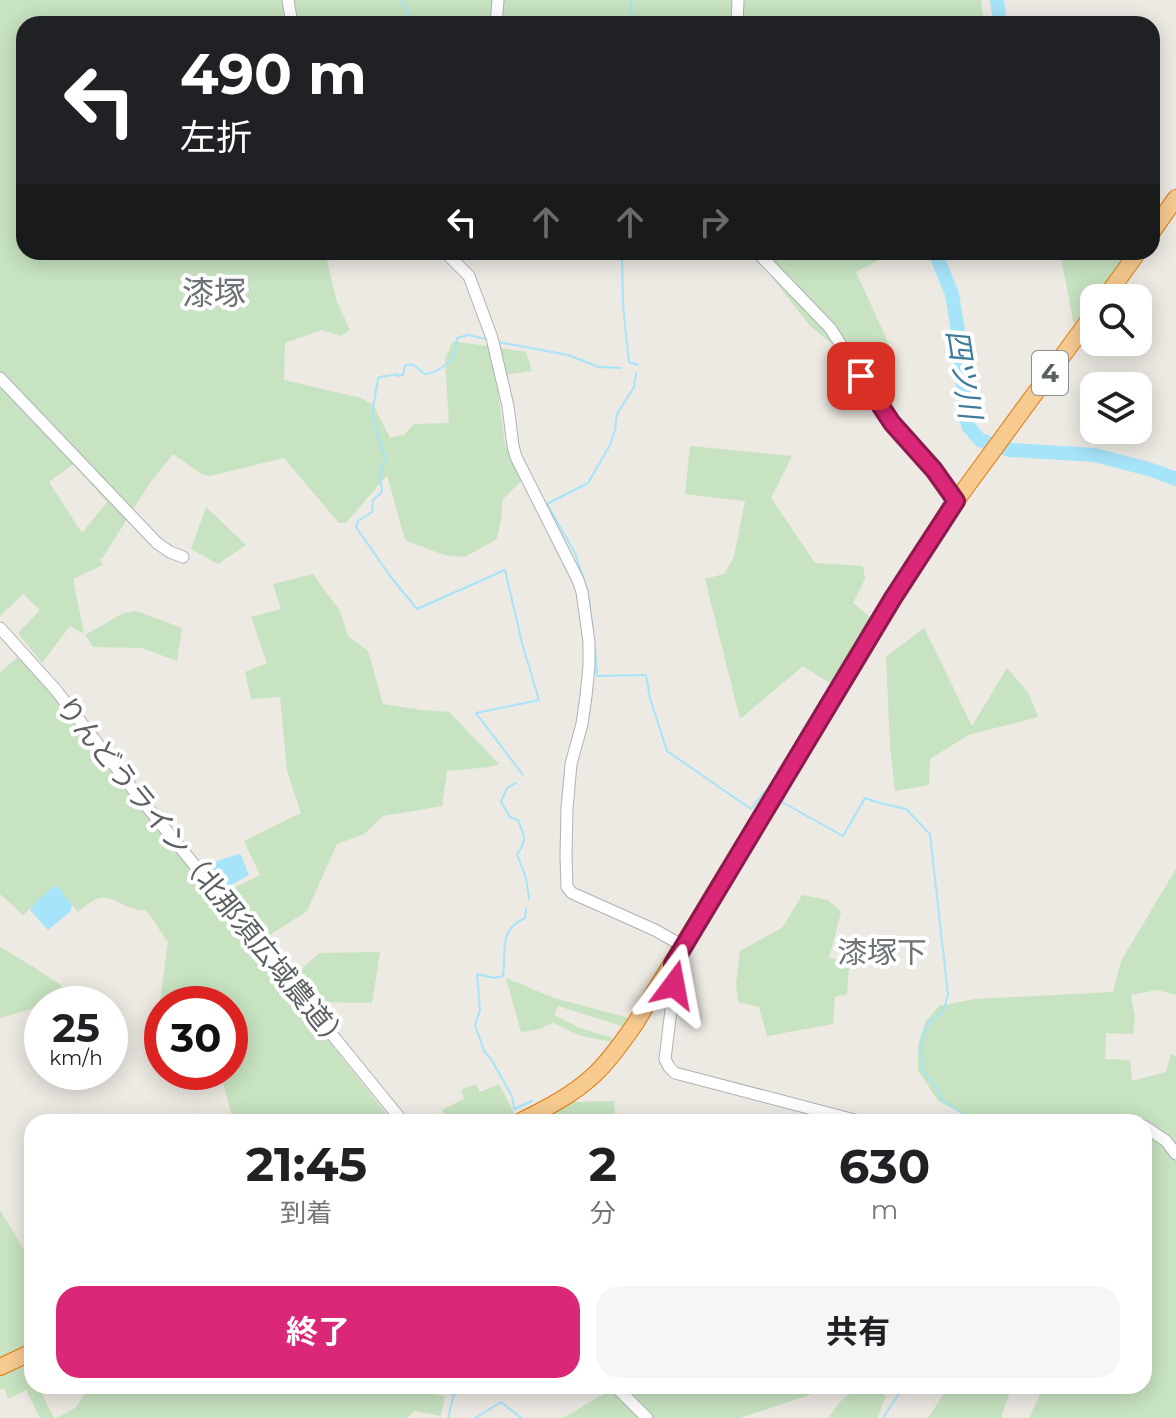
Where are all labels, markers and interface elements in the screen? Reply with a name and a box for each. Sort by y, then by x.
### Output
text: 490 m [180,40,367,108]
icon: left [48,48,152,152]
text: 左折 [180,115,252,159]
icon: left [440,200,484,244]
icon: ahead [524,200,568,244]
icon: ahead [608,200,652,244]
icon: right [692,200,736,244]
district label: 漆塚 [182,273,246,312]
map controls [1080,284,1152,444]
button: search [1080,284,1152,356]
water label: 四ツ川 [939,327,990,424]
pin [827,342,895,410]
road number: 4 [1032,351,1068,395]
icon: arrive [839,354,883,398]
button: layers [1080,372,1152,444]
street label: りんどうライン（北那須広域農道） [49,690,357,1058]
district label: 漆塚下 [837,934,927,971]
position arrow [632,943,716,1027]
speed limit sign: 30 [144,986,248,1090]
text: 25 [52,1003,100,1052]
text: km/h [49,1046,103,1070]
text: 21:45 [246,1135,367,1193]
text: 2 [589,1135,617,1193]
text: 630 [839,1137,930,1195]
text: m [871,1194,898,1226]
text: 到着 [280,1197,332,1229]
text: 分 [590,1197,616,1229]
button: 終了 [56,1286,580,1378]
button: 共有 [596,1286,1120,1378]

